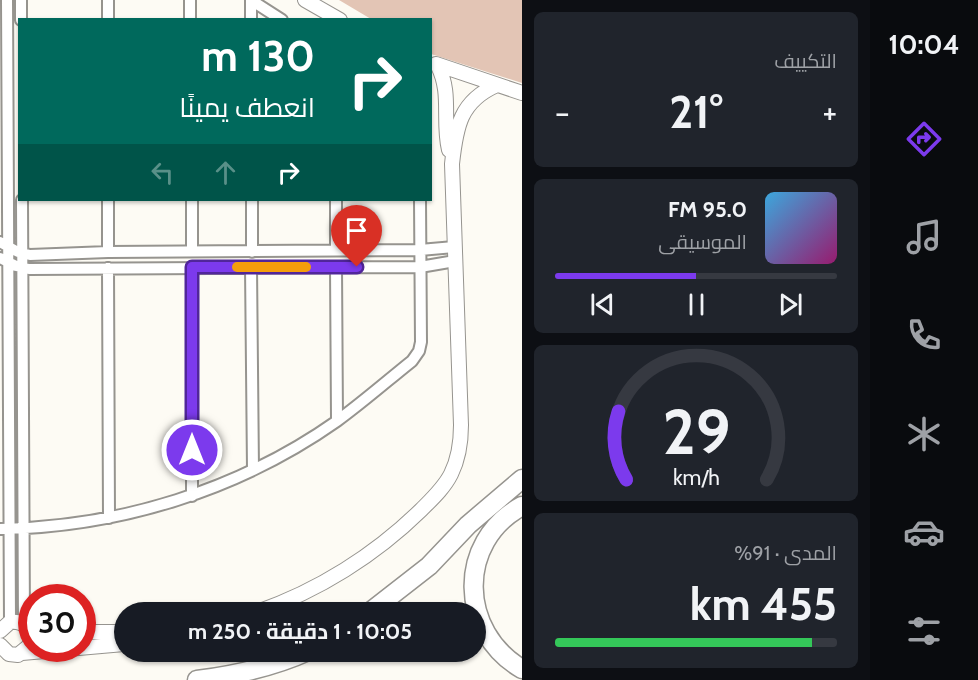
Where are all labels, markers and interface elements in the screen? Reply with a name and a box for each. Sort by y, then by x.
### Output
text: 10:04 [889,28,959,61]
text: 130 m [201,30,315,82]
icon: right [336,42,414,120]
text: التكييف [774,49,837,73]
text: 21° [669,85,723,139]
text: انعطف يمينًا [179,91,315,124]
text: − [555,92,570,132]
text: + [822,92,837,132]
icon: directions [903,118,945,160]
icon: left [146,156,179,189]
icon: ahead [209,156,242,189]
icon: right [272,156,305,189]
text: 95.0 FM [668,196,747,223]
pin [331,205,382,267]
icon: arrive [340,214,373,247]
icon: music [903,216,945,258]
text: الموسيقى [658,230,747,254]
icon: previous [586,288,619,321]
icon: pause [680,288,713,321]
icon: next [774,288,807,321]
icon: phone [903,314,945,356]
text: 29 [662,395,730,471]
icon: climate [903,413,945,455]
position arrow [160,418,224,482]
text: km/h [673,465,719,491]
icon: car [903,511,945,553]
text: المدى · 91% [734,541,837,565]
text: 455 km [690,577,837,631]
speed limit sign: 30 [18,584,96,662]
icon: filters [903,610,945,652]
text: 10:05 · 1 دقيقة · 250 m [188,618,412,645]

